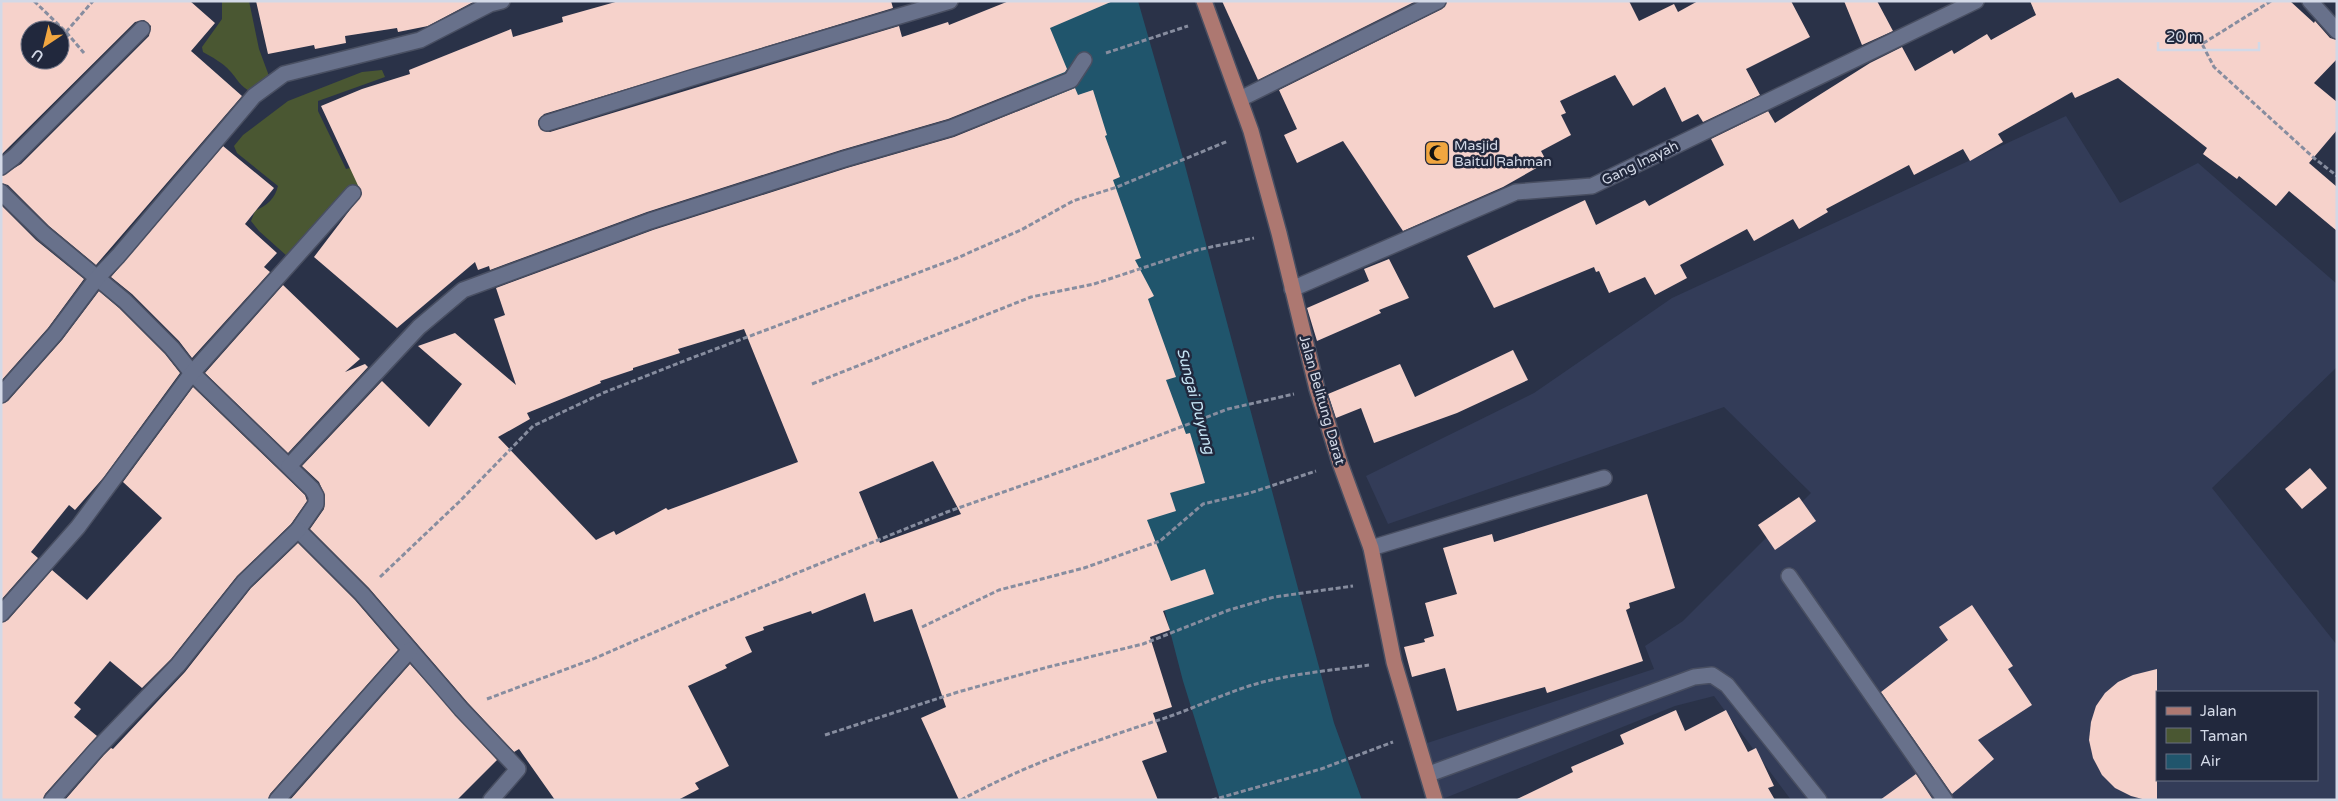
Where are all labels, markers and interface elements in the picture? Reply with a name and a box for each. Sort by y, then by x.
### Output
north arrow [20,20,70,70]
scale bar [2158,20,2259,52]
text: 20 m [2166,28,2203,46]
text: U [29,45,47,65]
place label: Masjid Baitul Rahman [1454,137,1552,170]
street label: Gang Inayah [1599,137,1681,189]
mosque icon: Masjid Baitul Rahman [1424,140,1450,166]
street label: Jalan Belitung Darat [1295,333,1349,467]
water label: Sungai Duyung [1173,346,1219,457]
legend [2156,691,2318,781]
text: Jalan [2200,702,2237,720]
text: Taman [2200,727,2248,745]
text: Air [2200,752,2221,770]

